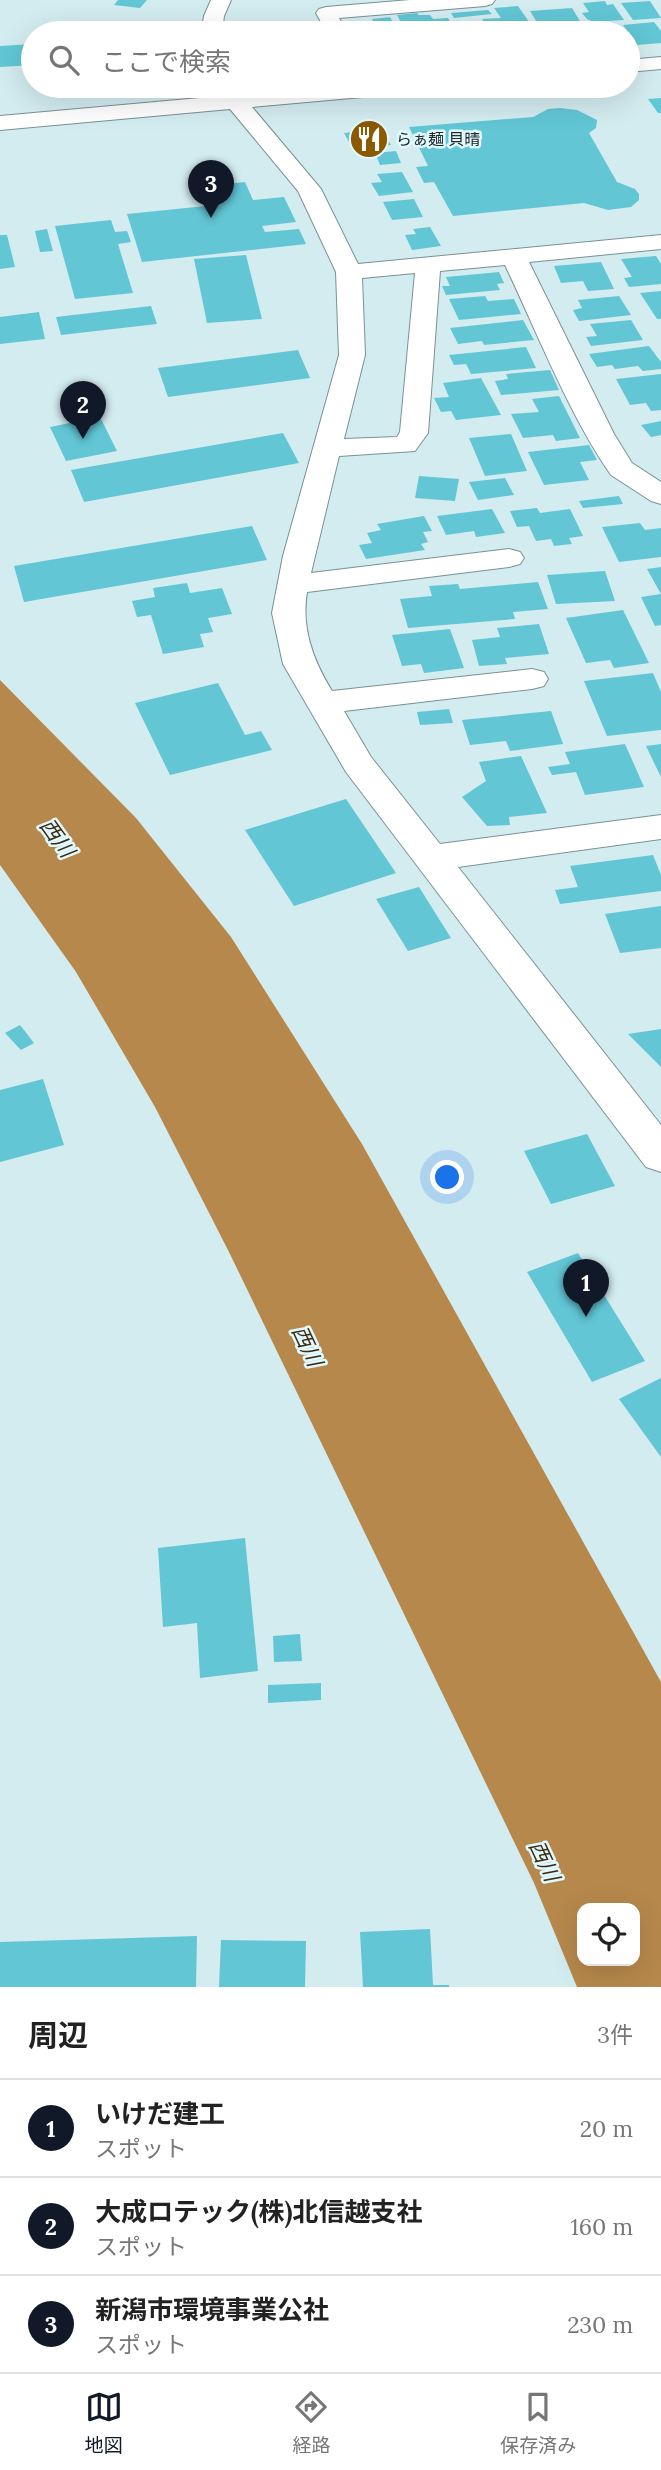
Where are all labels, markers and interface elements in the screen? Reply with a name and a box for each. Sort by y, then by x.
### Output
search box [21,21,640,98]
icon: search [45,41,83,79]
text: ここで検索 [101,45,231,78]
restaurant icon: らぁ麺 貝晴 [348,118,390,160]
place label: らぁ麺 貝晴 [396,129,480,149]
pin: 3 [188,160,234,218]
pin: 2 [60,381,106,439]
water label: 西川 [34,813,82,864]
your location [430,1160,464,1194]
pin: 1 [563,1259,609,1317]
water label: 西川 [286,1321,329,1372]
water label: 西川 [523,1836,566,1887]
map controls [577,1903,640,1966]
button: locate [577,1903,640,1966]
text: 周辺 [28,2016,88,2054]
text: 3件 [597,2020,633,2049]
text: いけだ建工 [95,2097,225,2130]
text: 1 [46,2114,56,2143]
text: 20 m [580,2114,633,2143]
text: スポット [95,2134,187,2163]
text: 大成ロテック(株)北信越支社 [95,2195,422,2228]
text: 2 [45,2212,57,2241]
text: 160 m [570,2212,633,2241]
text: スポット [95,2232,187,2261]
text: 新潟市環境事業公社 [95,2293,329,2326]
text: 3 [45,2310,57,2339]
text: 230 m [567,2310,633,2339]
text: スポット [95,2330,187,2359]
tab: 地図 [85,2388,123,2457]
tab: 経路 [292,2388,330,2457]
tab: 保存済み [500,2388,576,2457]

